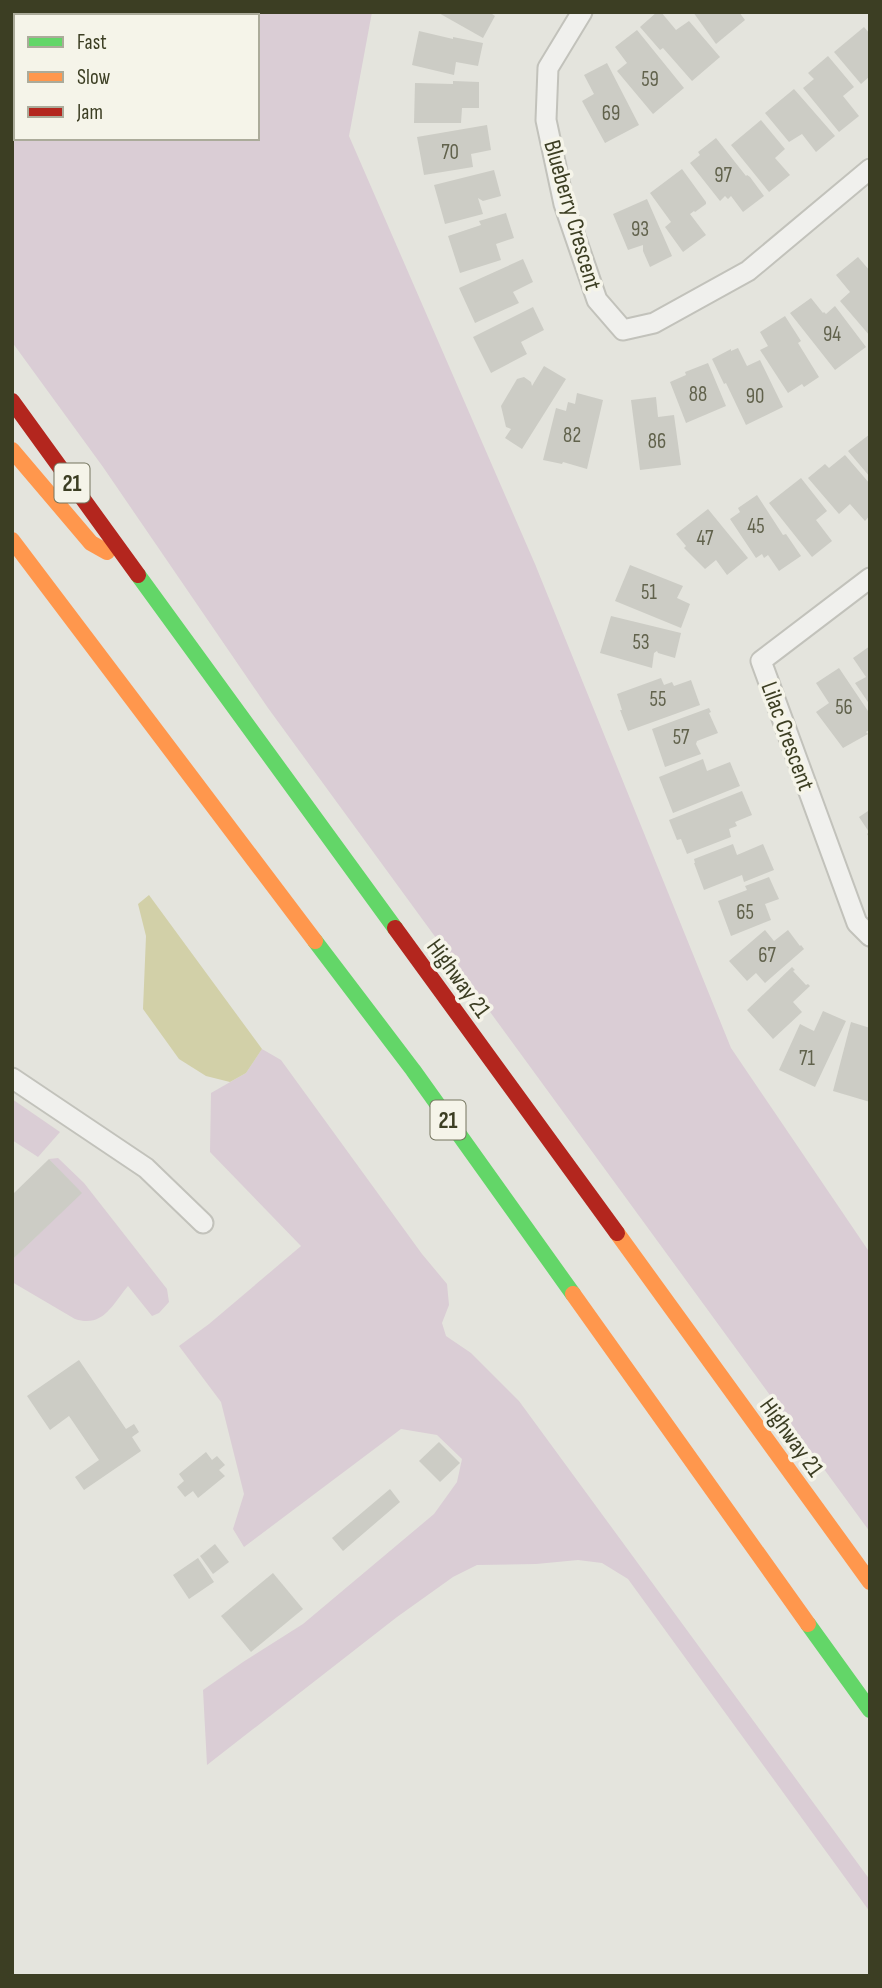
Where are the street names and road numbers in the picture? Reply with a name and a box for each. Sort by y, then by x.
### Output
street label: Blueberry Crescent [537,137,608,293]
road number: 21 [55,463,90,503]
street label: Lilac Crescent [754,678,821,795]
street label: Highway 21 [420,933,497,1024]
road number: 21 [430,1100,466,1140]
street label: Highway 21 [753,1392,830,1483]

